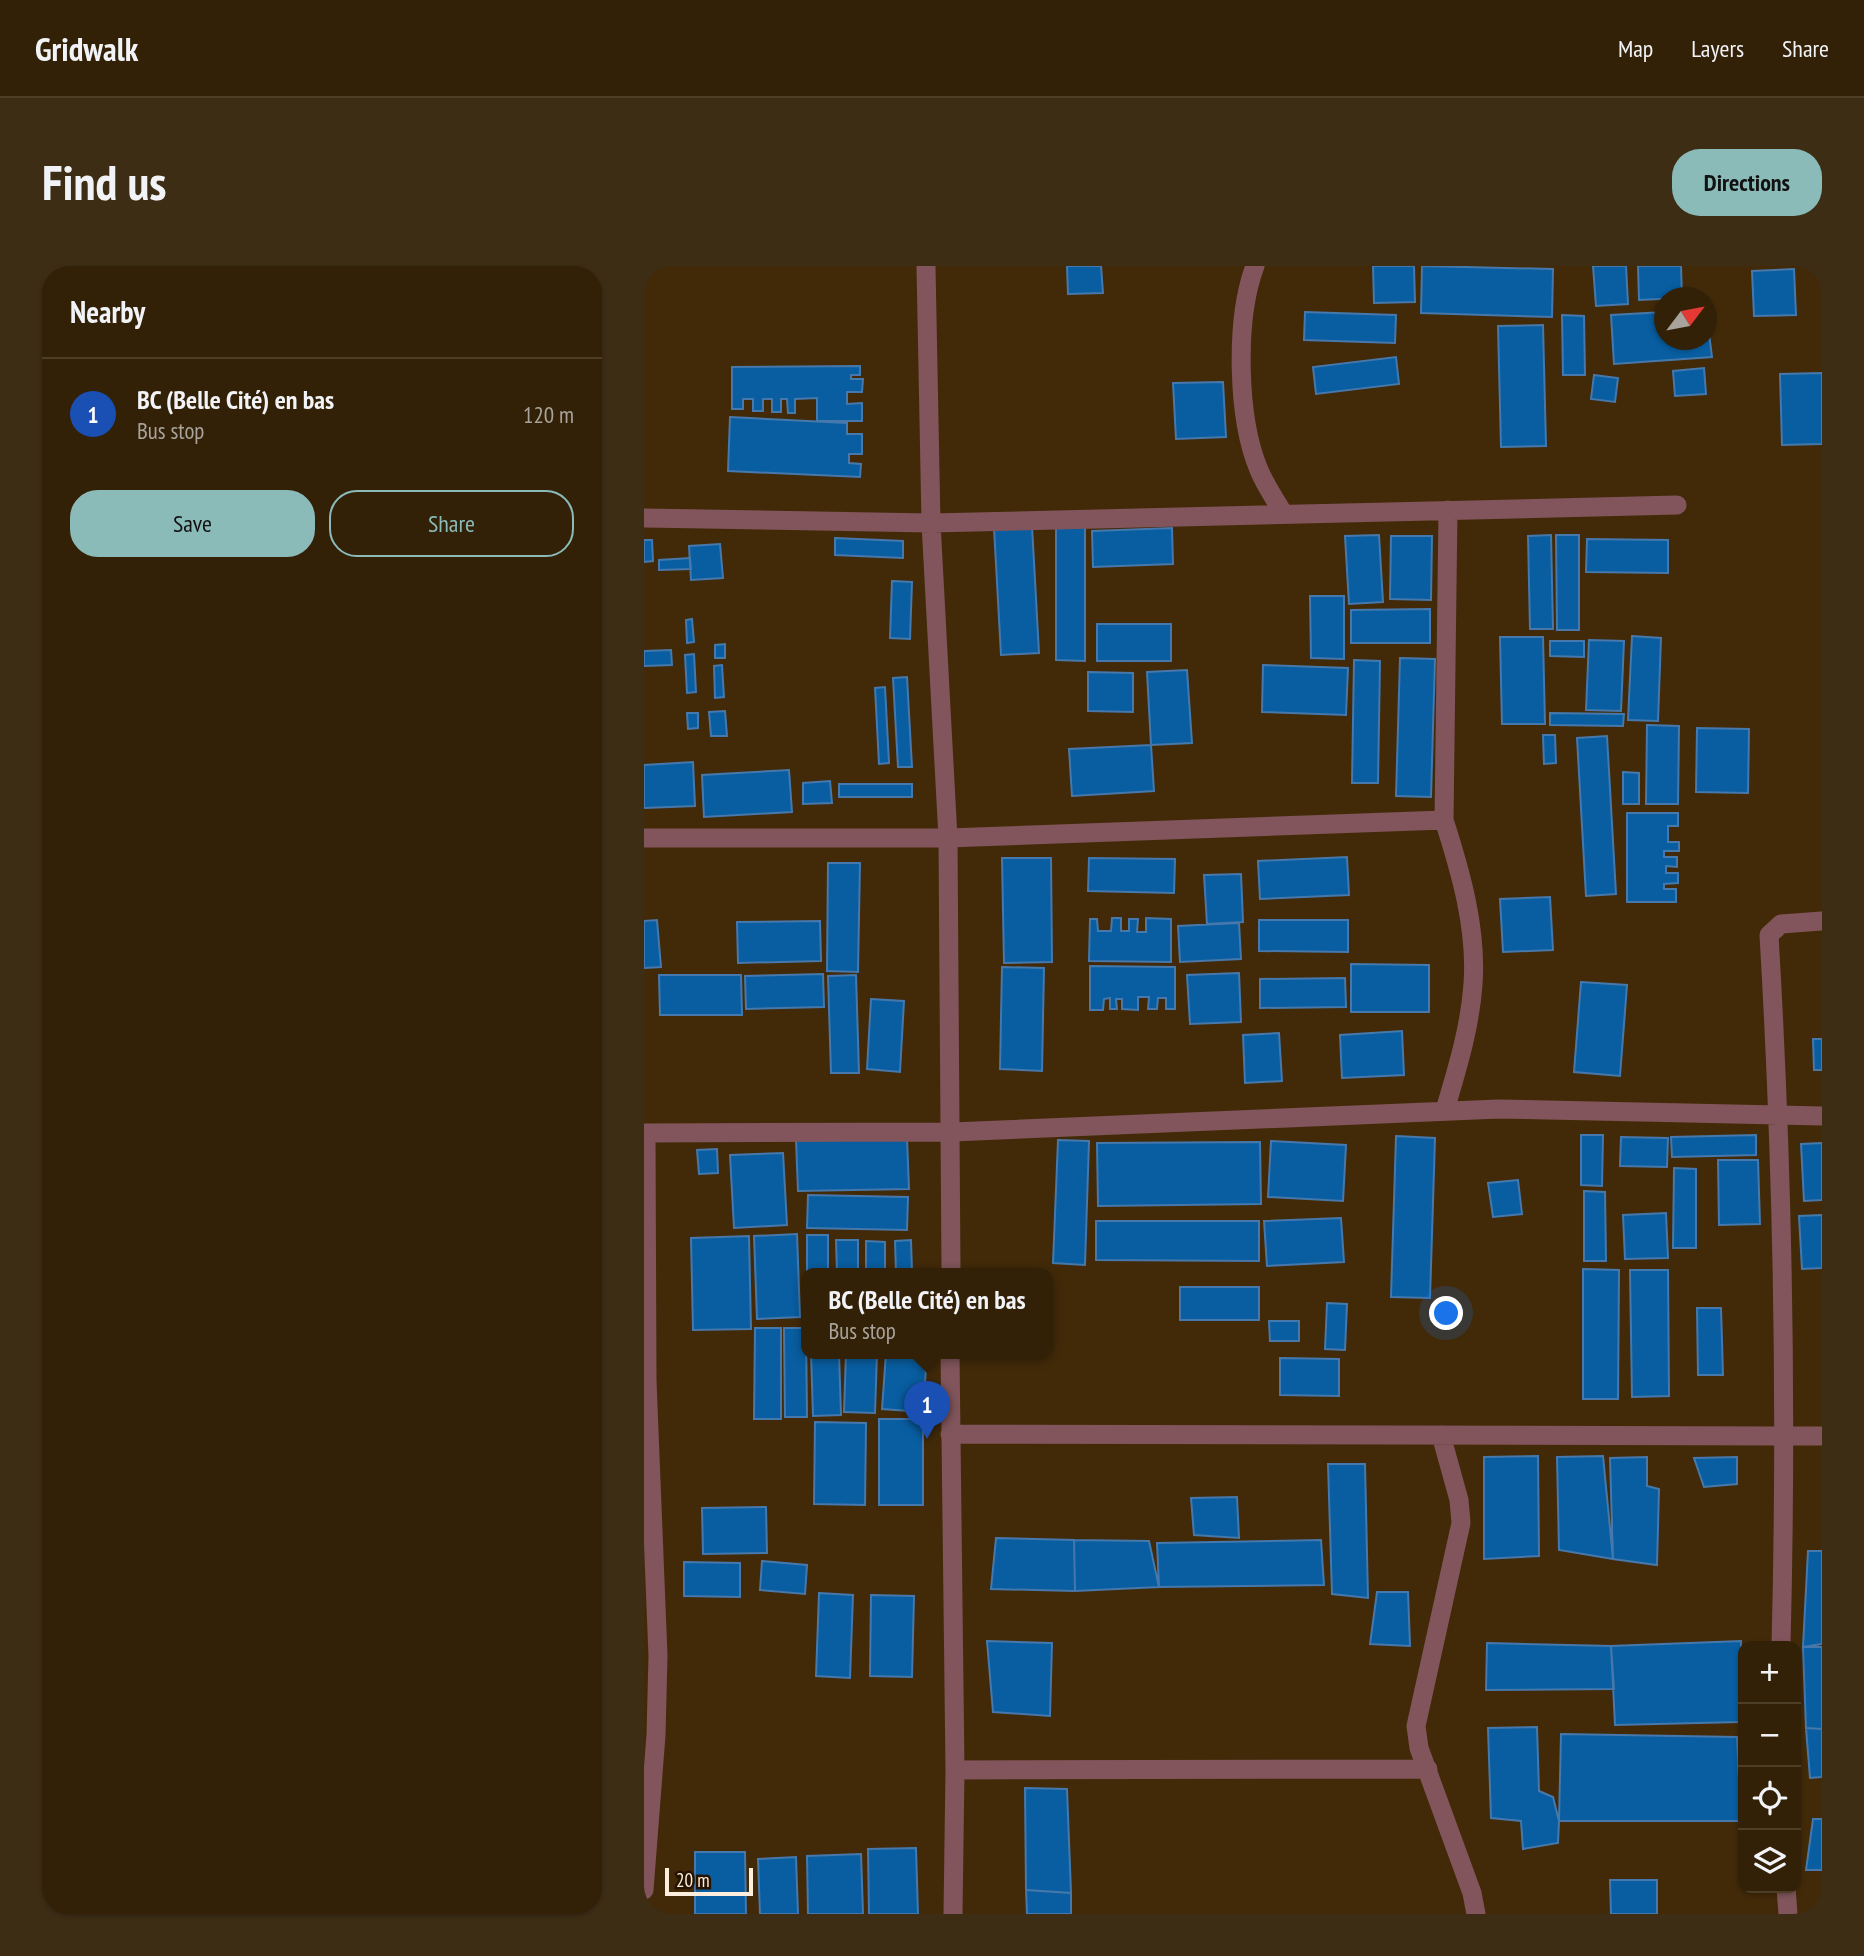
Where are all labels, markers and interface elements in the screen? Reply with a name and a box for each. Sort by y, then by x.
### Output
text: Gridwalk [35,27,138,70]
text: Map [1618,33,1653,64]
text: Layers [1691,33,1744,64]
text: Share [1782,33,1829,64]
button: Directions [1672,149,1822,216]
text: Find us [42,150,166,214]
north arrow [1654,287,1717,350]
text: Nearby [70,292,145,331]
text: BC (Belle Cité) en bas [137,383,334,416]
text: 1 [88,400,99,429]
text: 120 m [523,400,574,429]
text: Bus stop [137,416,204,445]
button: Save [70,490,315,557]
button: Share [329,490,574,557]
popup [801,1268,1053,1359]
text: BC (Belle Cité) en bas [828,1283,1026,1316]
your location [1429,1296,1463,1330]
text: Bus stop [828,1316,896,1345]
pin: 1 [904,1381,950,1439]
map controls [1738,1641,1801,1893]
button: + [1738,1641,1801,1704]
button: − [1738,1704,1801,1767]
button: locate [1738,1767,1801,1830]
button: layers [1738,1830,1801,1893]
scale bar [665,1865,752,1897]
text: 20 m [676,1868,710,1892]

